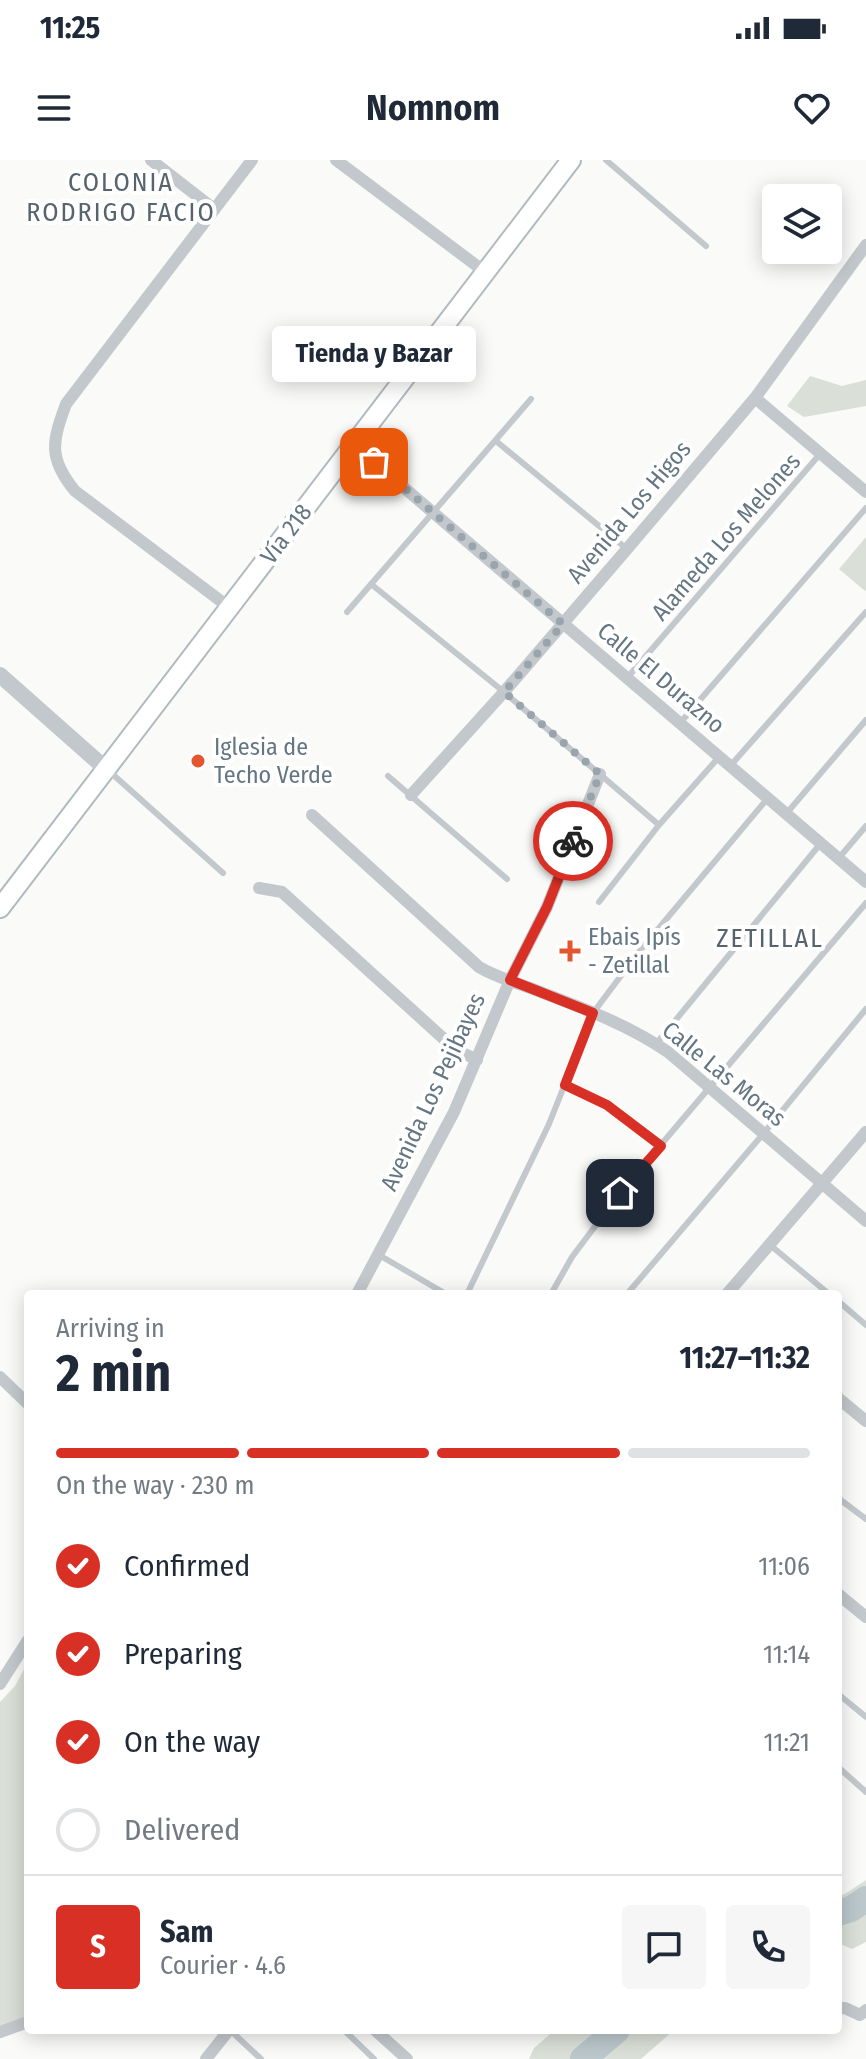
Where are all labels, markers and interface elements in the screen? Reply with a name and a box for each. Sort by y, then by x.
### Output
text: 11:25 [40,10,100,46]
icon: menu [32,86,76,130]
text: Nomnom [366,86,500,130]
icon: heart [790,86,834,130]
district label: COLONIA RODRIGO FACIO [26,167,216,228]
map controls [762,184,842,264]
button: layers [762,184,842,264]
callout: Tienda y Bazar [272,326,476,382]
text: Tienda y Bazar [295,338,453,369]
pin [340,428,408,496]
street label: Avenida Los Higos [561,435,697,589]
icon: bag [352,440,396,484]
street label: Alameda Los Melones [646,448,806,626]
street label: Vía 218 [255,499,317,569]
street label: Calle El Durazno [592,617,730,739]
place label: Iglesia de Techo Verde [214,733,333,789]
marker: Iglesia de Techo Verde [189,752,207,770]
courier [533,801,613,881]
icon: bike [551,819,595,863]
place label: Ebais Ipís - Zetillal [588,923,681,979]
district label: ZETILLAL [716,923,824,954]
marker: Ebais Ipís - Zetillal [559,940,581,962]
street label: Avenida Los Pejibayes [375,989,491,1195]
street label: Calle Las Moras [657,1016,791,1132]
pin [586,1159,654,1227]
icon: home [598,1171,642,1215]
text: Arriving in [56,1313,165,1344]
text: 11:27–11:32 [680,1340,810,1376]
text: 2 min [56,1342,171,1405]
text: On the way · 230 m [56,1470,254,1501]
icon: check [56,1544,100,1588]
text: Confirmed [124,1548,250,1584]
text: 11:06 [758,1551,810,1582]
icon: check [56,1632,100,1676]
text: Preparing [124,1636,242,1672]
text: 11:14 [763,1639,810,1670]
icon: check [56,1720,100,1764]
text: On the way [124,1724,260,1760]
text: 11:21 [764,1727,810,1758]
text: Delivered [124,1812,240,1848]
button: chat [622,1905,706,1989]
button: phone [726,1905,810,1989]
text: Sam [160,1914,213,1950]
text: S [90,1929,106,1965]
text: Courier · 4.6 [160,1950,286,1981]

